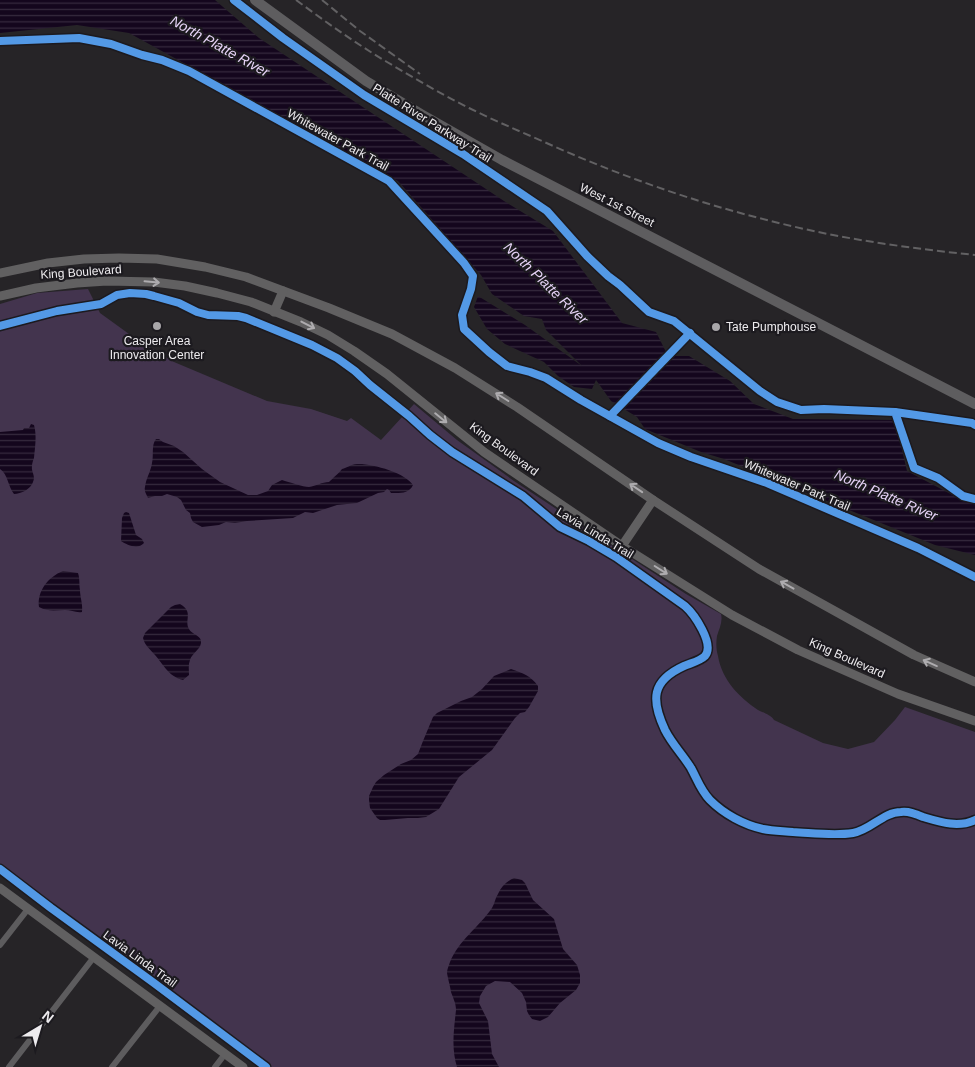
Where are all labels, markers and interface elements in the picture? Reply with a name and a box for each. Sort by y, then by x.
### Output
water label: North Platte River [168,12,273,80]
street label: Platte River Parkway Trail [370,81,494,165]
street label: Whitewater Park Trail [285,106,391,174]
street label: West 1st Street [577,180,657,230]
water label: North Platte River [501,239,592,328]
street label: King Boulevard [40,262,122,282]
one-way arrow [144,277,160,287]
marker: Casper Area Innovation Center [151,320,163,332]
place label: Tate Pumphouse [726,320,816,334]
one-way arrow [300,321,315,330]
marker: Tate Pumphouse [710,321,722,333]
place label: Casper Area Innovation Center [110,334,204,362]
one-way arrow [495,392,509,402]
one-way arrow [434,412,447,423]
street label: King Boulevard [467,419,541,479]
street label: Whitewater Park Trail [742,456,852,514]
water label: North Platte River [832,466,941,524]
one-way arrow [629,483,643,493]
street label: Lavia Linda Trail [554,504,636,562]
one-way arrow [653,566,667,576]
one-way arrow [781,580,795,590]
street label: King Boulevard [807,635,887,681]
one-way arrow [923,657,938,667]
street label: Lavia Linda Trail [101,928,179,990]
north arrow [15,1002,65,1052]
text: N [39,1007,57,1026]

